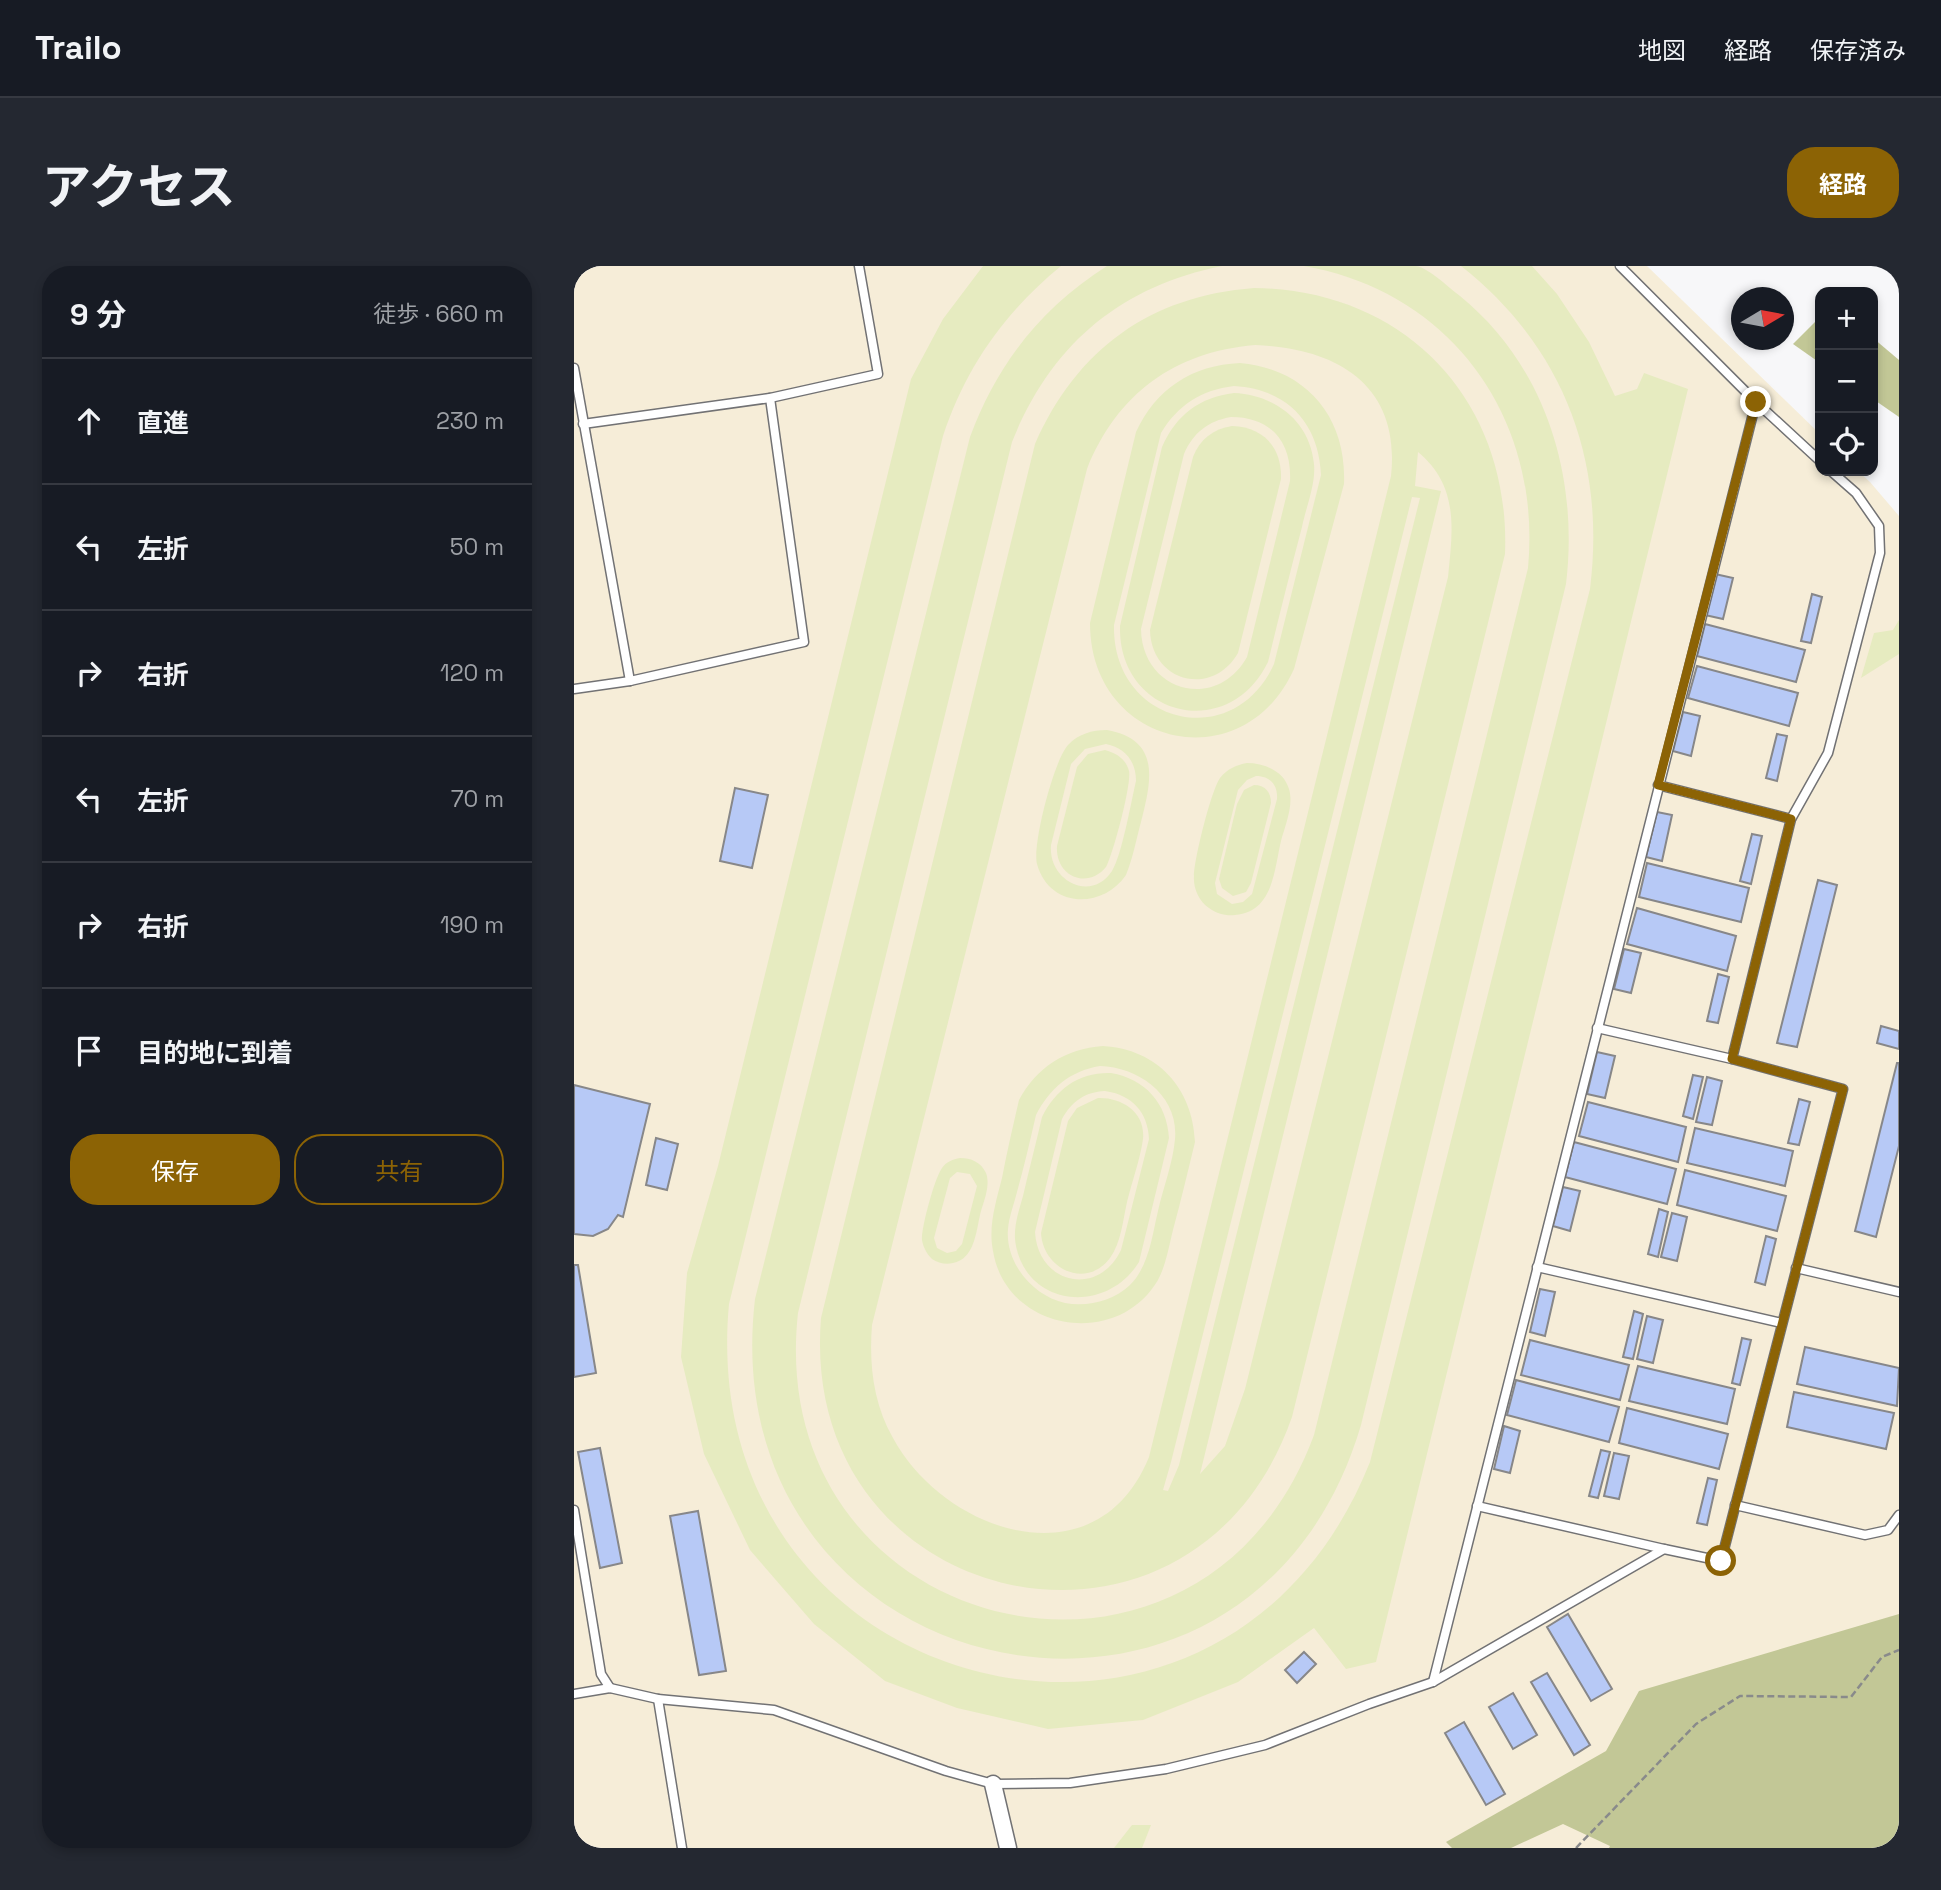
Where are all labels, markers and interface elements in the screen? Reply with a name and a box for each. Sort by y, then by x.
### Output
text: Trailo [35,27,122,69]
text: 地図 [1638,35,1686,66]
text: 経路 [1724,35,1772,66]
text: 保存済み [1810,35,1906,66]
button: 経路 [1787,147,1899,218]
text: アクセス [42,156,236,218]
north arrow [1731,287,1794,350]
map controls [1815,287,1878,476]
button: + [1815,287,1878,350]
text: 9 分 [70,295,126,334]
text: 徒歩 · 660 m [373,299,504,329]
button: − [1815,350,1878,413]
route end [1740,386,1771,417]
icon: ahead [70,402,108,440]
text: 直進 [137,406,189,440]
text: 230 m [436,406,504,436]
button: locate [1815,413,1878,476]
icon: left [70,528,108,566]
text: 左折 [137,532,189,566]
text: 50 m [450,532,504,562]
icon: right [70,654,108,692]
text: 右折 [137,658,189,692]
text: 120 m [440,658,504,688]
icon: left [70,780,108,818]
text: 左折 [137,784,189,818]
text: 70 m [451,784,504,814]
icon: right [70,906,108,944]
text: 右折 [137,910,189,944]
text: 190 m [440,910,504,940]
icon: arrive [70,1032,108,1070]
text: 目的地に到着 [137,1036,293,1070]
button: 保存 [70,1134,280,1205]
button: 共有 [294,1134,504,1205]
route start [1705,1545,1736,1576]

